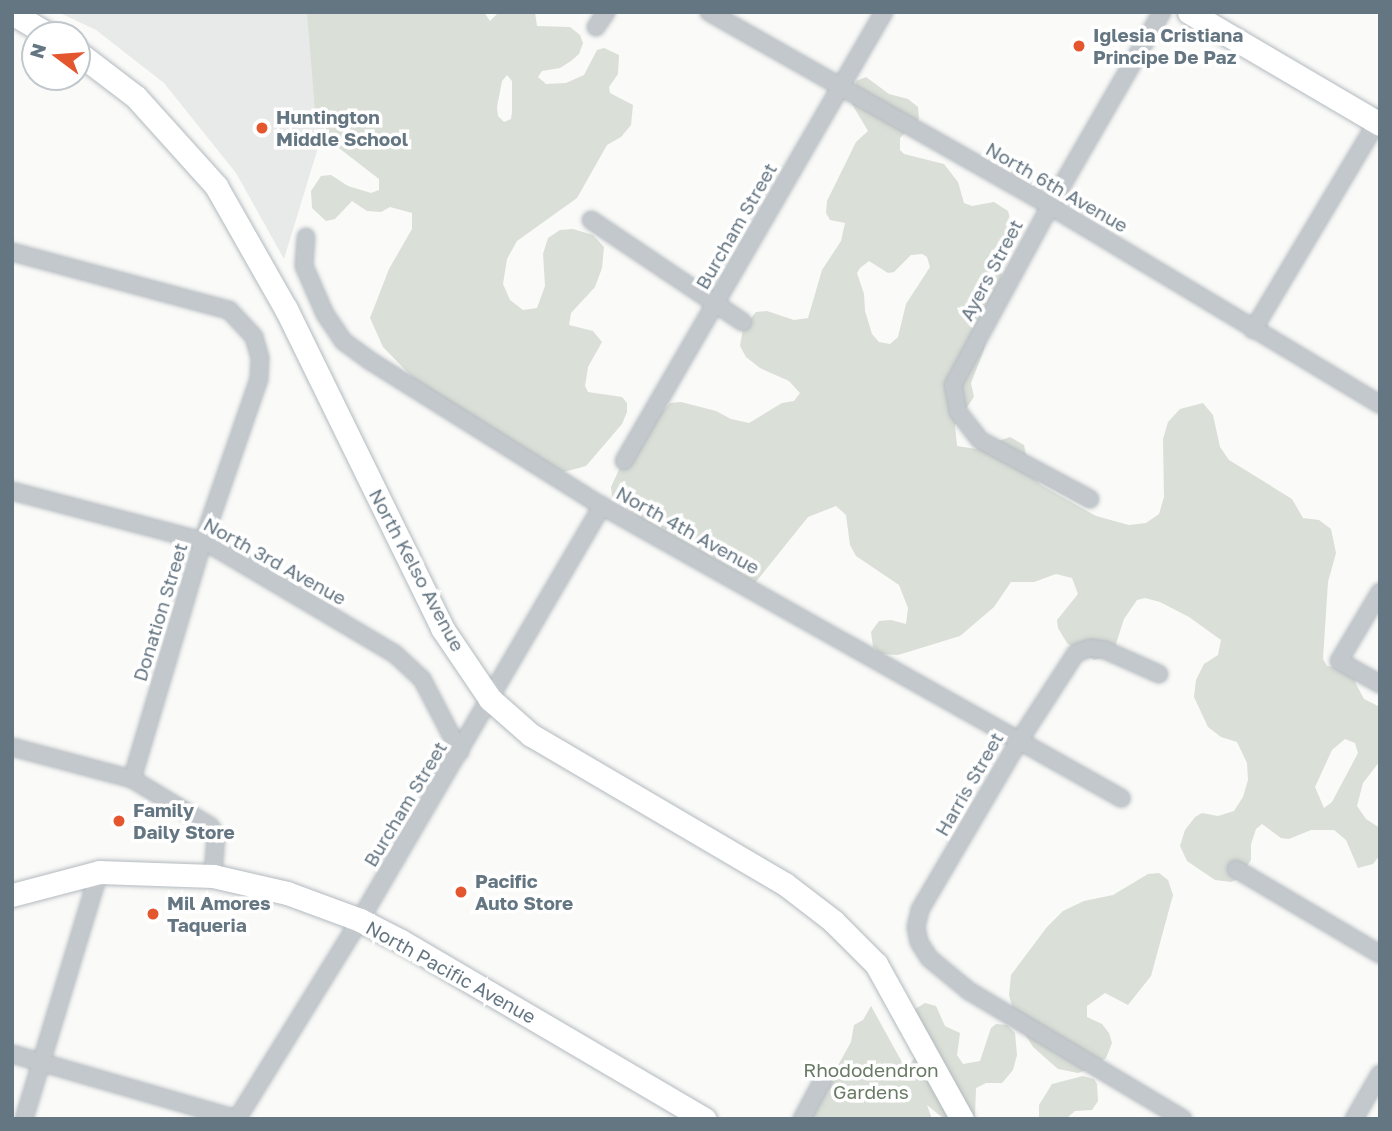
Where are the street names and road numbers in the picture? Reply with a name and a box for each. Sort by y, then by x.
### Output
street label: North 6th Avenue [982,137,1132,237]
street label: Burcham Street [691,159,781,293]
street label: Ayers Street [955,215,1027,325]
street label: North 4th Avenue [612,481,764,579]
street label: North Kelso Avenue [364,485,470,655]
street label: North 3rd Avenue [200,512,350,610]
street label: Donation Street [128,540,192,684]
street label: Harris Street [930,728,1008,840]
street label: Burcham Street [359,737,451,871]
street label: North Pacific Avenue [362,916,540,1028]

